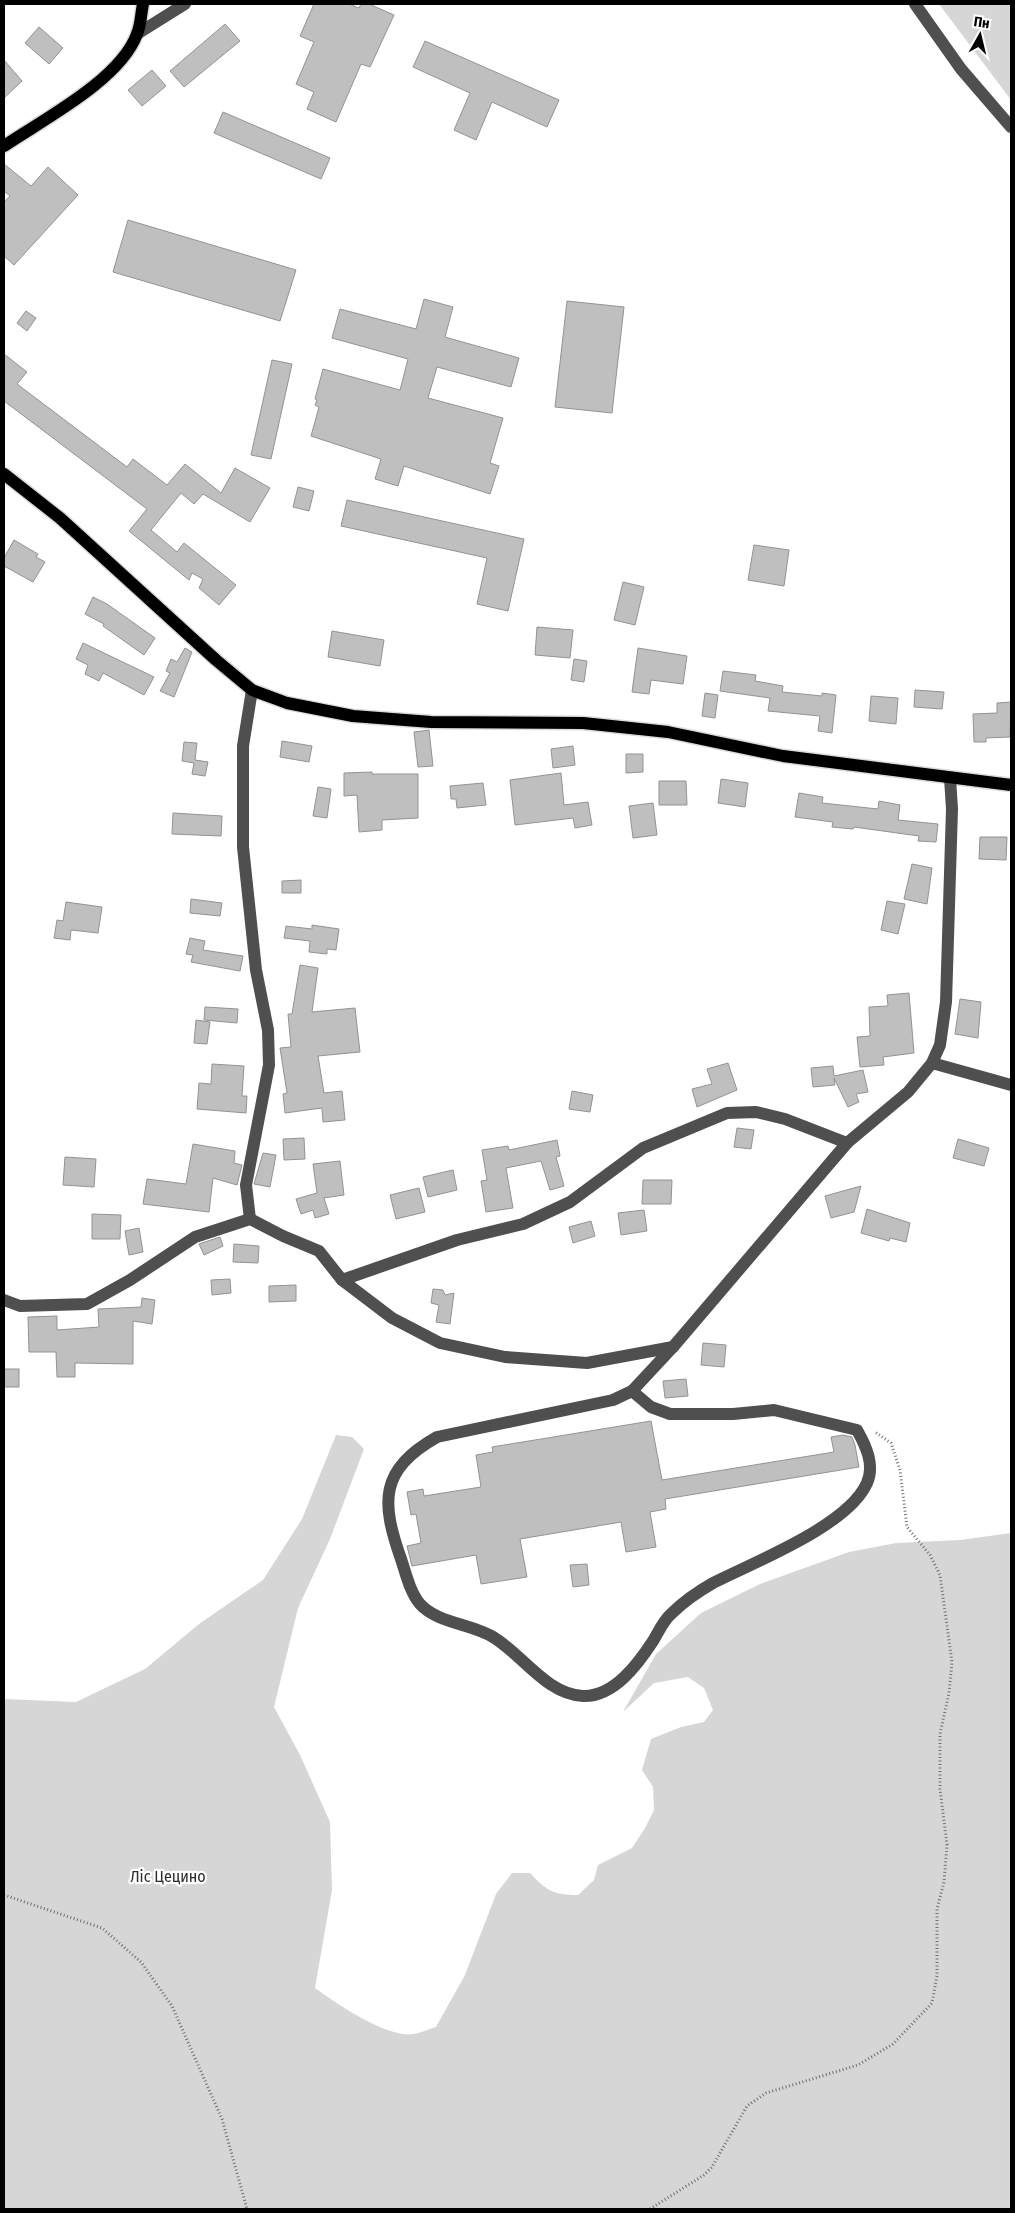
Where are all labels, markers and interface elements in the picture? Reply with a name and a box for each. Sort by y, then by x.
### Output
north arrow [955,10,1005,60]
text: Пн [973,13,991,32]
park label: Ліс Цецино [130,1867,206,1886]

